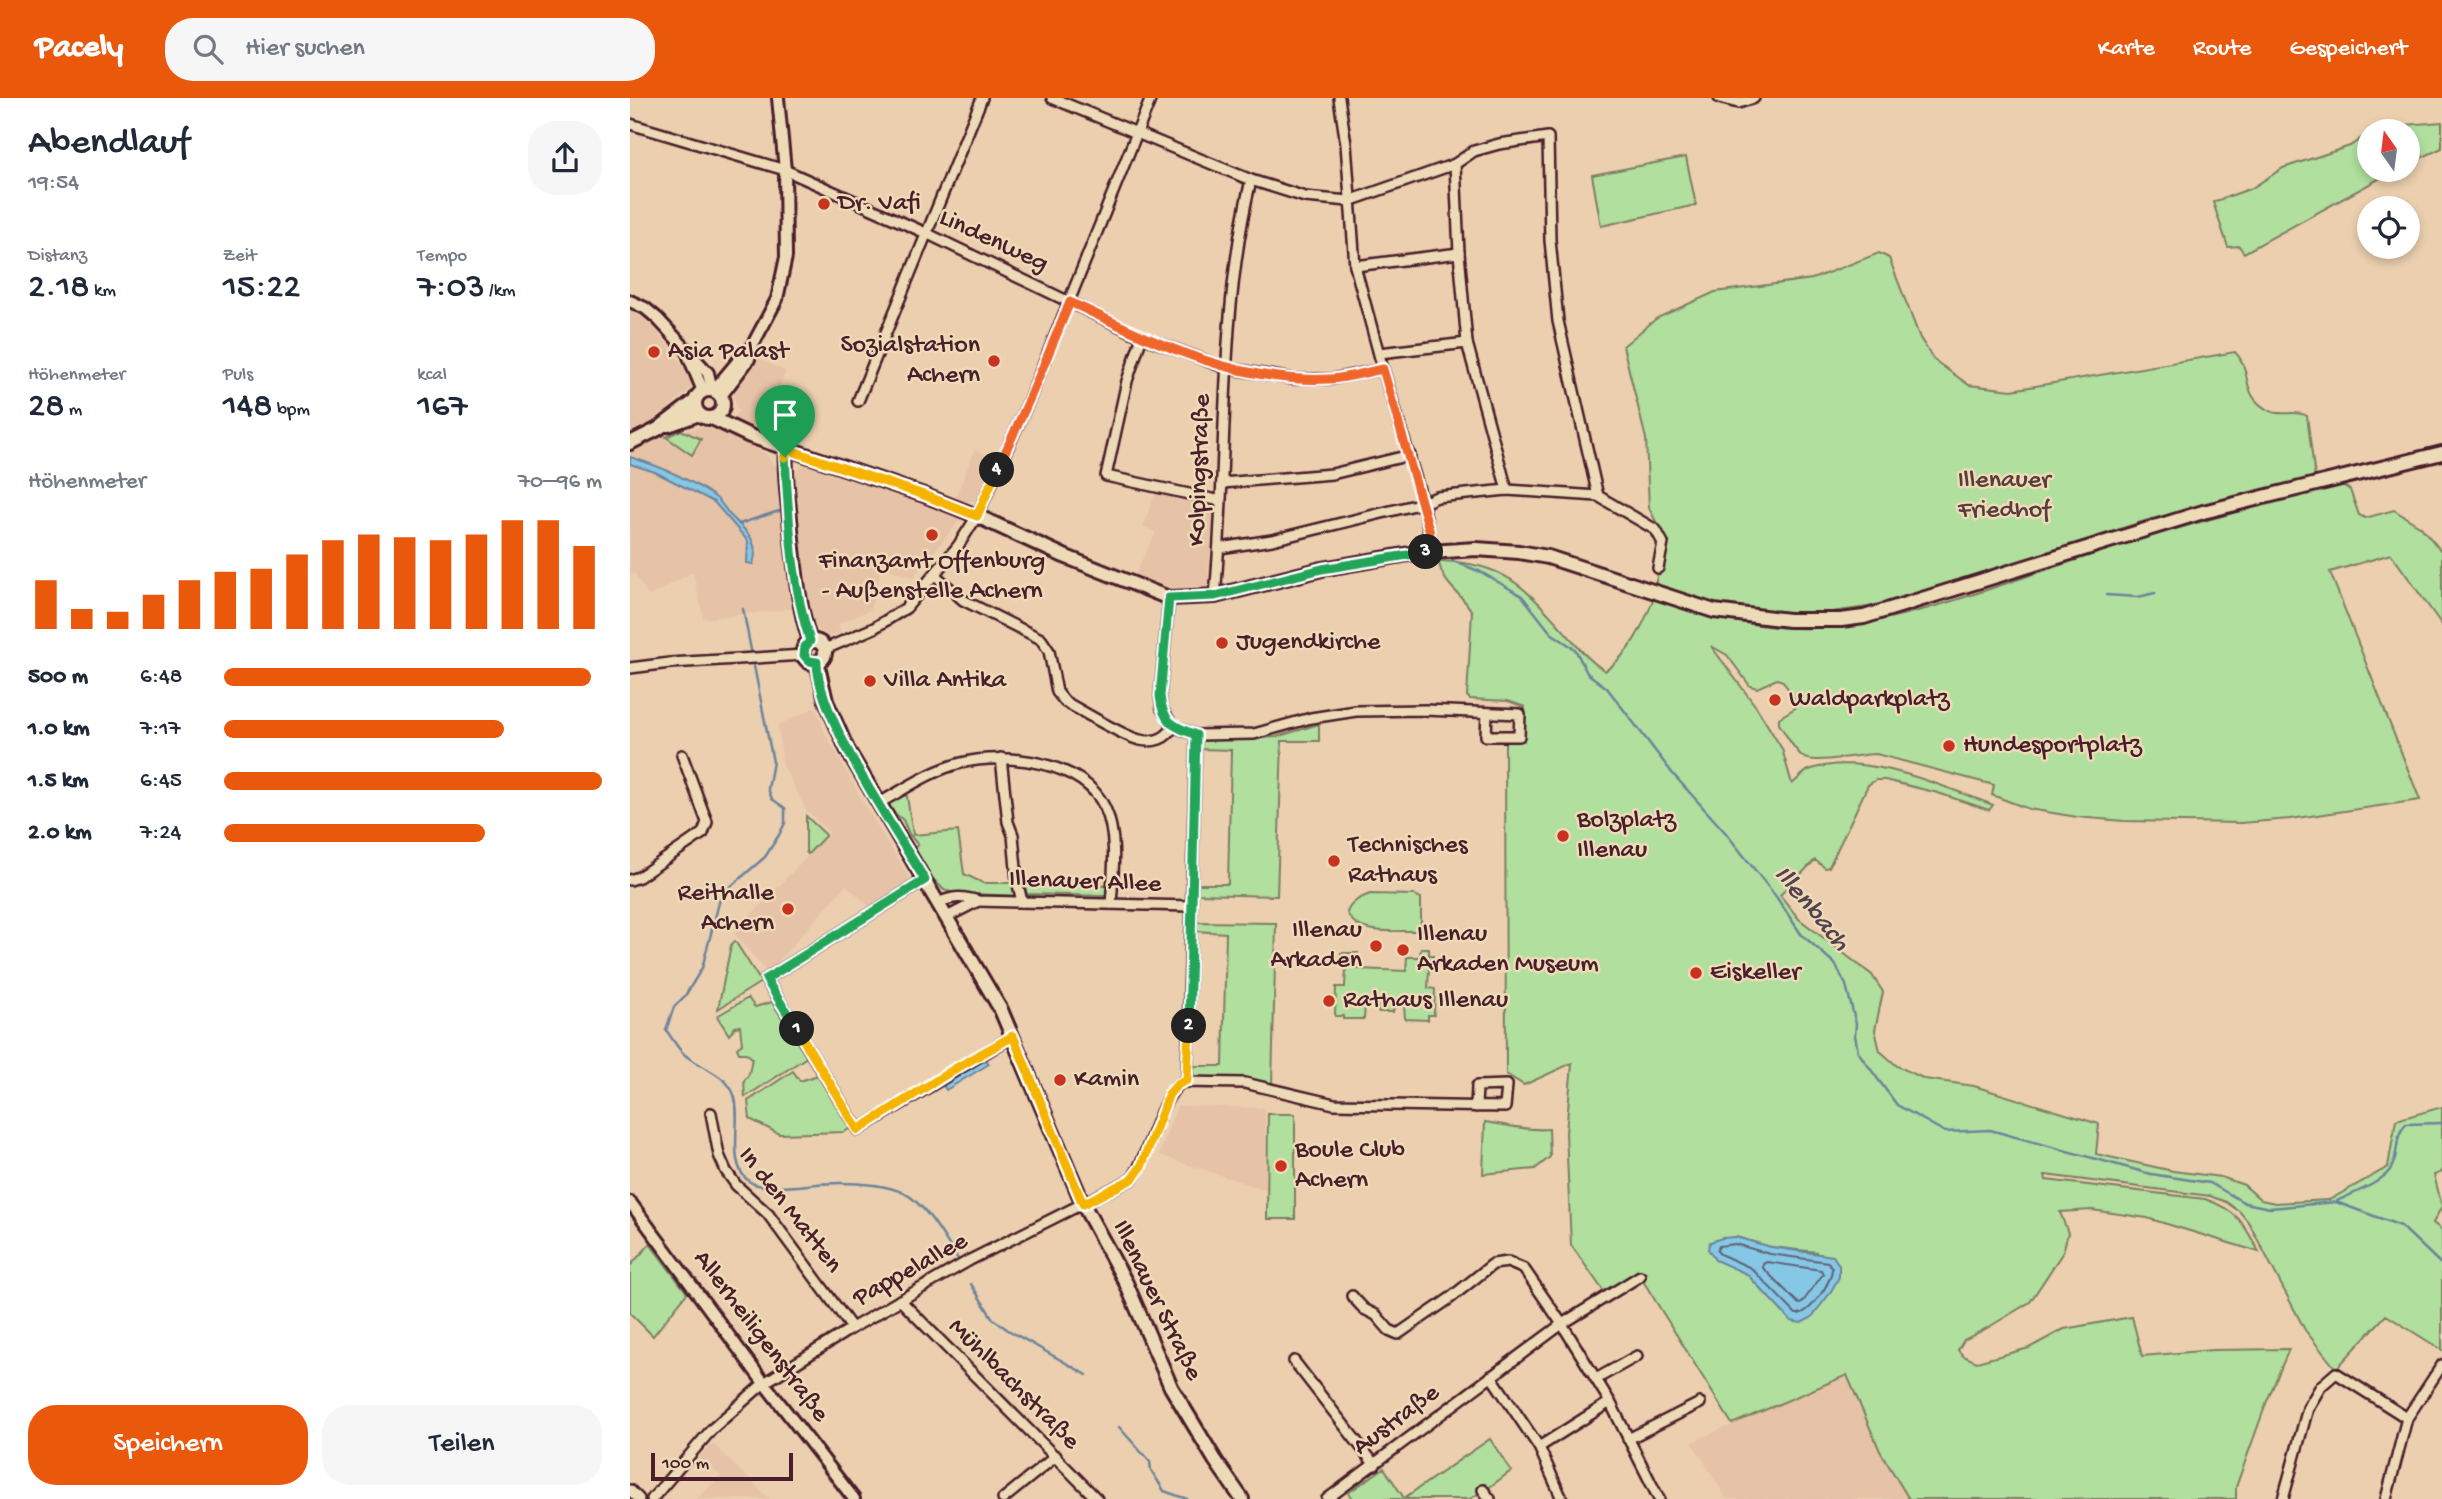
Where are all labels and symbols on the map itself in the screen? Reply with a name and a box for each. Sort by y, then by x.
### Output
north arrow [2357,119,2420,182]
place label: Dr. Vafi [836,189,921,220]
marker: Dr. Vafi [816,196,832,212]
street label: Lindenweg [933,203,1053,281]
place label: Sozialstation Achern [840,331,981,392]
place label: Asia Palast [668,337,791,368]
marker: Asia Palast [646,344,662,360]
marker: Sozialstation Achern [986,353,1002,369]
pin [755,385,815,457]
street label: Kolpingstraße [1183,393,1219,547]
pin: 4 [980,452,1014,488]
park label: Illenauer Friedhof [1957,466,2053,527]
marker: Finanzamt Offenburg - Außenstelle Achern [924,527,940,543]
pin: 3 [1408,534,1444,570]
place label: Finanzamt Offenburg - Außenstelle Achern [818,547,1045,608]
place label: Jugendkirche [1236,628,1381,659]
marker: Jugendkirche [1214,635,1230,651]
place label: Villa Antika [883,666,1008,697]
marker: Villa Antika [862,673,878,689]
place label: Waldparkplatz [1789,685,1951,716]
marker: Waldparkplatz [1767,692,1783,708]
place label: Hundesportplatz [1963,731,2143,762]
marker: Hundesportplatz [1941,738,1957,754]
place label: Bolzplatz Illenau [1576,806,1678,867]
marker: Bolzplatz Illenau [1555,828,1571,844]
place label: Technisches Rathaus [1346,831,1469,892]
marker: Technisches Rathaus [1326,853,1342,869]
water label: Illenbach [1766,859,1857,959]
street label: Illenauer Allee [1008,865,1162,901]
place label: Reithalle Achern [677,879,775,940]
marker: Reithalle Achern [780,901,796,917]
place label: Illenau Arkaden [1270,916,1363,977]
place label: Illenau Arkaden Museum [1417,920,1599,981]
marker: Illenau Arkaden [1368,938,1384,954]
marker: Illenau Arkaden Museum [1395,942,1411,958]
place label: Eiskeller [1710,958,1803,989]
marker: Eiskeller [1688,965,1704,981]
place label: Rathaus Illenau [1343,986,1508,1017]
marker: Rathaus Illenau [1321,993,1337,1009]
pin: 2 [1172,1009,1206,1044]
pin: 1 [780,1012,814,1046]
place label: Kamin [1074,1065,1140,1096]
marker: Kamin [1052,1072,1068,1088]
place label: Boule Club Achern [1294,1136,1405,1197]
street label: In den Matten [730,1142,848,1281]
marker: Boule Club Achern [1273,1158,1289,1174]
street label: Illenauer Straße [1104,1216,1208,1387]
street label: Pappelallee [847,1227,974,1316]
street label: Allerheiligenstraße [685,1245,835,1430]
street label: Mühlbachstraße [941,1313,1086,1458]
street label: Austraße [1348,1378,1447,1464]
scale bar [651,1450,793,1482]

